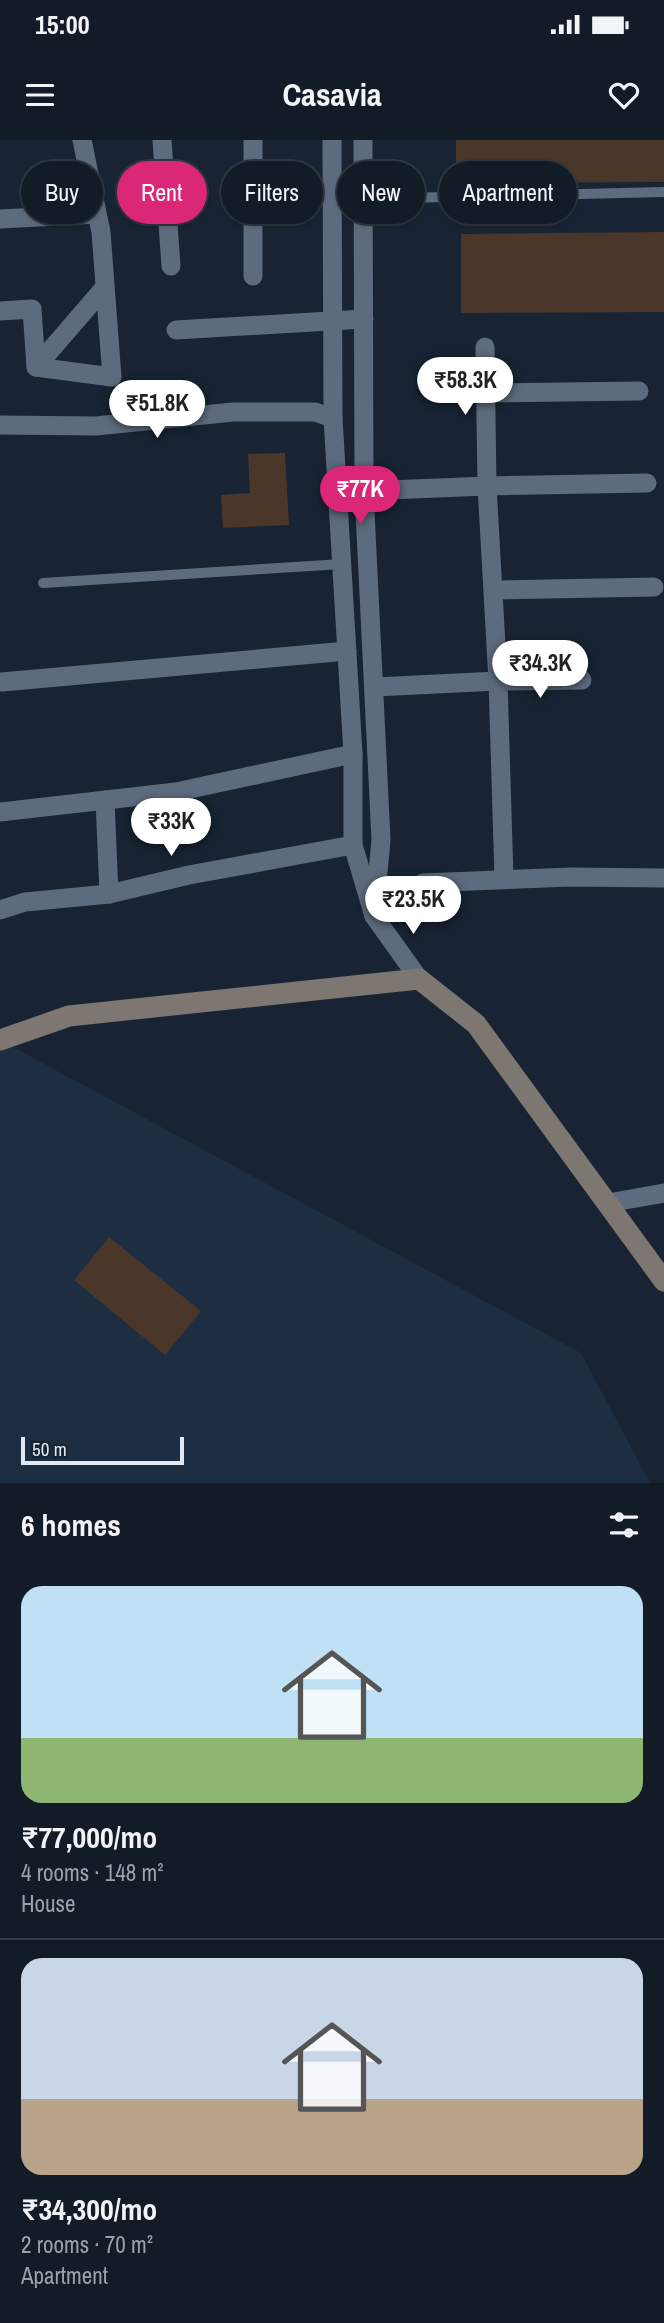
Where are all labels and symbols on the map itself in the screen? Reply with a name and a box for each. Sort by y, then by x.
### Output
pin: ₹58.3K [408,358,522,417]
pin: ₹51.8K [100,380,214,440]
pin: ₹77K [319,466,401,526]
pin: ₹34.3K [483,640,597,700]
pin: ₹33K [130,798,212,858]
pin: ₹23.5K [356,876,470,936]
scale bar [21,1434,184,1466]

